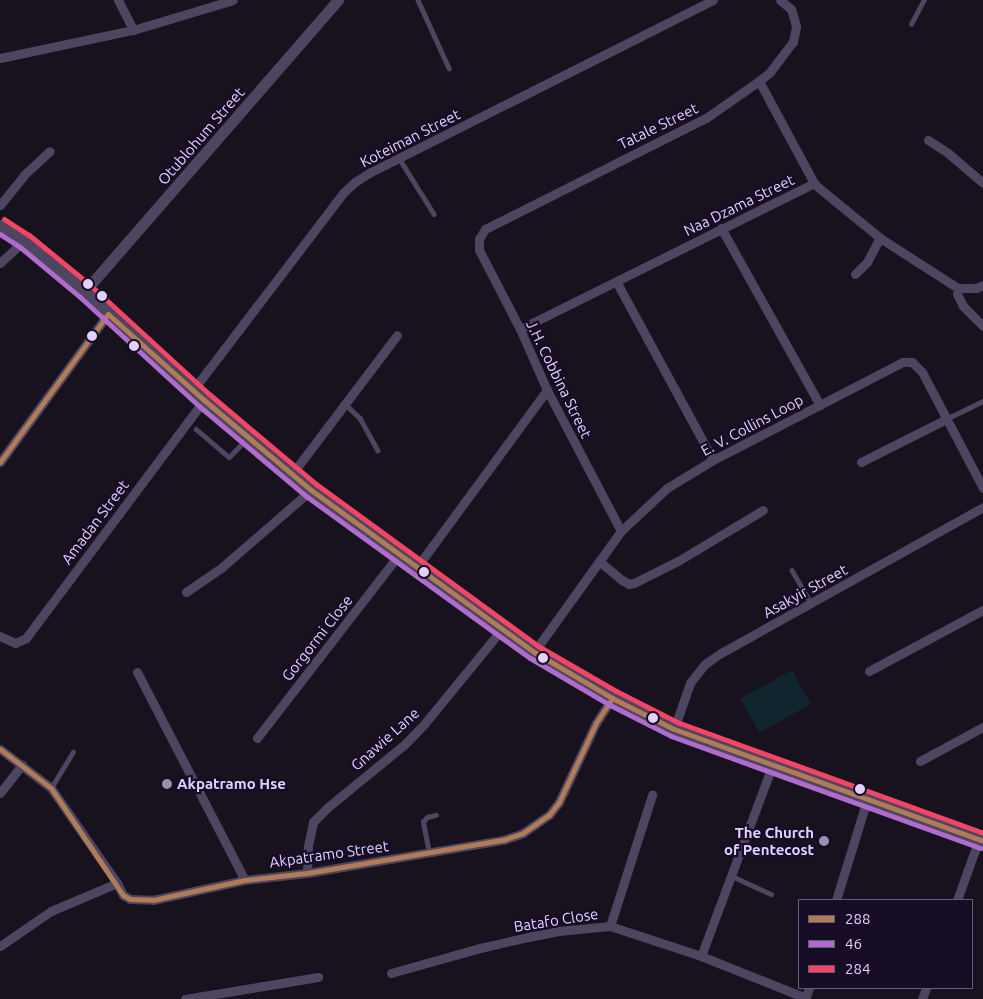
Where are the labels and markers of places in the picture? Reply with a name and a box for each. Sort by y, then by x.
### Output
unlabelled marker [83,279,93,289]
unlabelled marker [97,291,107,301]
unlabelled marker [87,331,97,341]
unlabelled marker [129,341,139,351]
unlabelled marker [419,567,429,577]
unlabelled marker [538,653,548,663]
unlabelled marker [648,713,658,723]
place label: Akpatramo Hse [177,775,286,793]
marker: Akpatramo Hse [161,778,173,790]
unlabelled marker [855,784,865,794]
place label: The Church of Pentecost [724,823,814,858]
marker: The Church of Pentecost [818,835,830,847]

